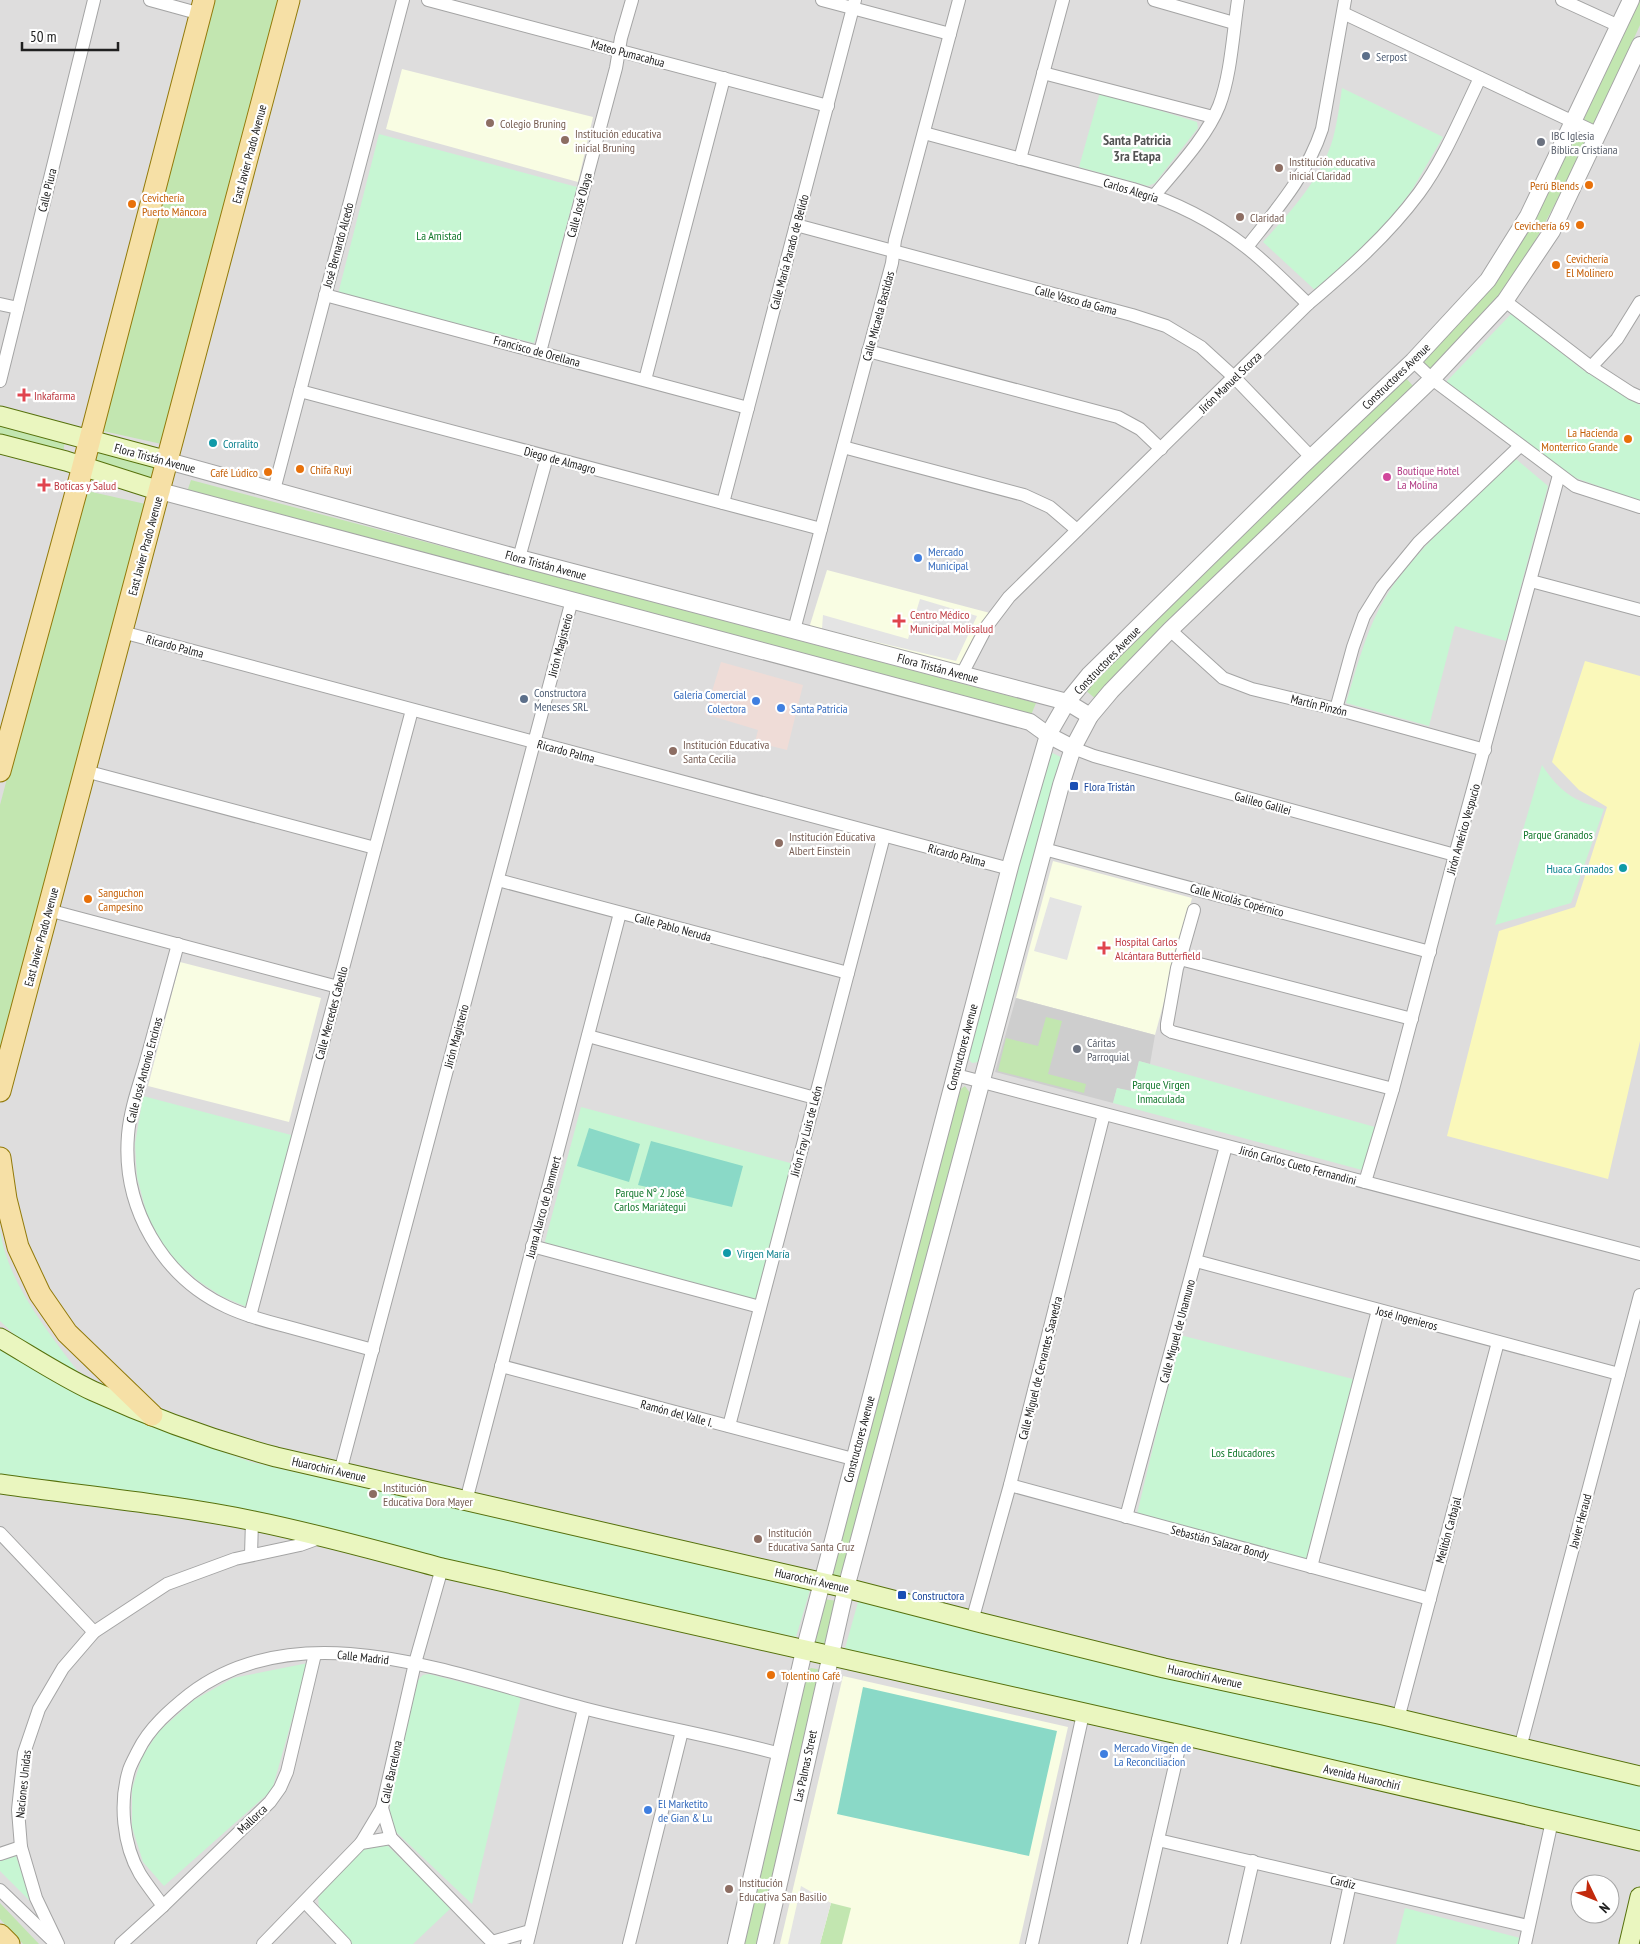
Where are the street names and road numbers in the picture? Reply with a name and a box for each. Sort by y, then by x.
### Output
street label: Mateo Pumacahua [590,36,667,70]
street label: East Javier Prado Avenue [229,103,269,205]
street label: Calle Piura [34,166,60,213]
street label: Calle José Olaya [563,171,595,239]
street label: Carlos Alegría [1102,175,1161,206]
street label: Calle María Parado de Belido [766,193,812,311]
street label: José Bernardo Alcedo [319,201,357,290]
street label: Calle Micaela Bastidas [859,270,897,362]
street label: Calle Vasco da Gama [1033,282,1119,318]
street label: Francisco de Orellana [492,332,582,370]
street label: Constructores Avenue [1359,340,1433,412]
street label: Jirón Manuel Scorza [1195,348,1265,417]
street label: Flora Tristán Avenue [113,440,197,476]
street label: Diego de Almagro [522,443,598,477]
street label: East Javier Prado Avenue [125,495,165,597]
street label: Flora Tristán Avenue [504,547,588,583]
street label: Jirón Magisterio [544,612,576,679]
street label: Constructores Avenue [1071,623,1143,697]
street label: Ricardo Palma [145,631,206,661]
street label: Flora Tristán Avenue [896,650,980,686]
street label: Martín Pinzón [1289,691,1349,719]
street label: Ricardo Palma [536,736,597,766]
street label: Jirón Américo Vespucio [1443,782,1483,877]
street label: Galileo Galilei [1233,788,1293,818]
street label: Ricardo Palma [927,840,988,870]
street label: Calle Nicolás Copérnico [1188,880,1286,920]
street label: East Javier Prado Avenue [21,886,61,988]
street label: Calle Pablo Neruda [633,910,713,944]
street label: Calle Mercedes Cabello [311,965,351,1061]
street label: Constructores Avenue [943,1002,981,1092]
street label: Jirón Magisterio [440,1003,472,1070]
street label: Calle José Antonio Encinas [123,1015,165,1125]
street label: Jirón Fray Luis de León [786,1084,825,1179]
street label: Jirón Carlos Cueto Fernandini [1237,1142,1358,1188]
street label: Juana Alarco de Dammert [522,1154,564,1261]
street label: Calle Miguel de Unamuno [1156,1278,1198,1384]
street label: Calle Miguel de Cervantes Saavedra [1015,1294,1065,1441]
street label: José Ingenieros [1374,1302,1439,1333]
street label: Constructores Avenue [840,1394,878,1484]
street label: Ramón del Valle I. [639,1396,715,1430]
street label: Huarochirí Avenue [291,1453,368,1485]
street label: Javier Heraud [1565,1492,1594,1551]
street label: Melitón Carbajal [1432,1495,1464,1565]
street label: Sebastián Salazar Bondy [1169,1522,1271,1562]
street label: Huarochirí Avenue [774,1564,851,1596]
street label: Calle Madrid [336,1647,390,1667]
street label: Huarochirí Avenue [1167,1661,1244,1691]
street label: Las Palmas Street [790,1728,820,1803]
street label: Calle Barcelona [377,1739,405,1805]
street label: Naciones Unidas [12,1749,34,1819]
street label: Avenida Huarochirí [1322,1761,1402,1793]
street label: Mallorca [234,1801,270,1837]
street label: Cardiz [1329,1872,1357,1892]

